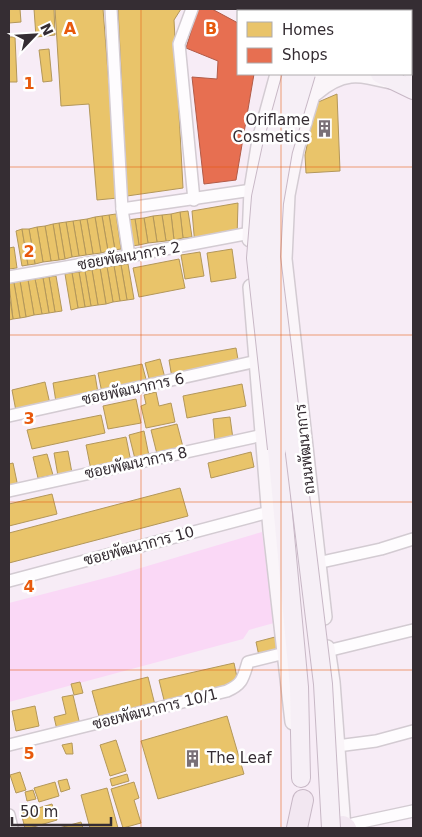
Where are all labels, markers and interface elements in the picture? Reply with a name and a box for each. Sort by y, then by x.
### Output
north arrow [10,10,60,60]
legend [237,10,412,75]
text: A [64,19,77,38]
text: B [205,19,217,38]
text: N [37,21,57,38]
text: Homes [282,21,334,39]
text: Shops [282,46,328,64]
text: 1 [23,74,35,93]
place label: Oriflame Cosmetics [233,111,310,146]
building icon: Oriflame Cosmetics [314,119,334,139]
street label: ซอยพัฒนาการ 2 [76,238,182,274]
text: 2 [23,242,35,261]
street label: ซอยพัฒนาการ 6 [80,369,186,409]
street label: ถนนพัฒนาการ [291,403,319,495]
text: 3 [23,409,35,428]
street label: ซอยพัฒนาการ 8 [83,443,189,483]
street label: ซอยพัฒนาการ 10 [82,523,196,569]
text: 4 [23,577,35,596]
street label: ซอยพัฒนาการ 10/1 [91,685,219,733]
text: 5 [23,744,35,763]
building icon: The Leaf [183,748,203,768]
place label: The Leaf [206,749,272,767]
scale bar [12,794,111,826]
text: 50 m [20,803,58,821]

